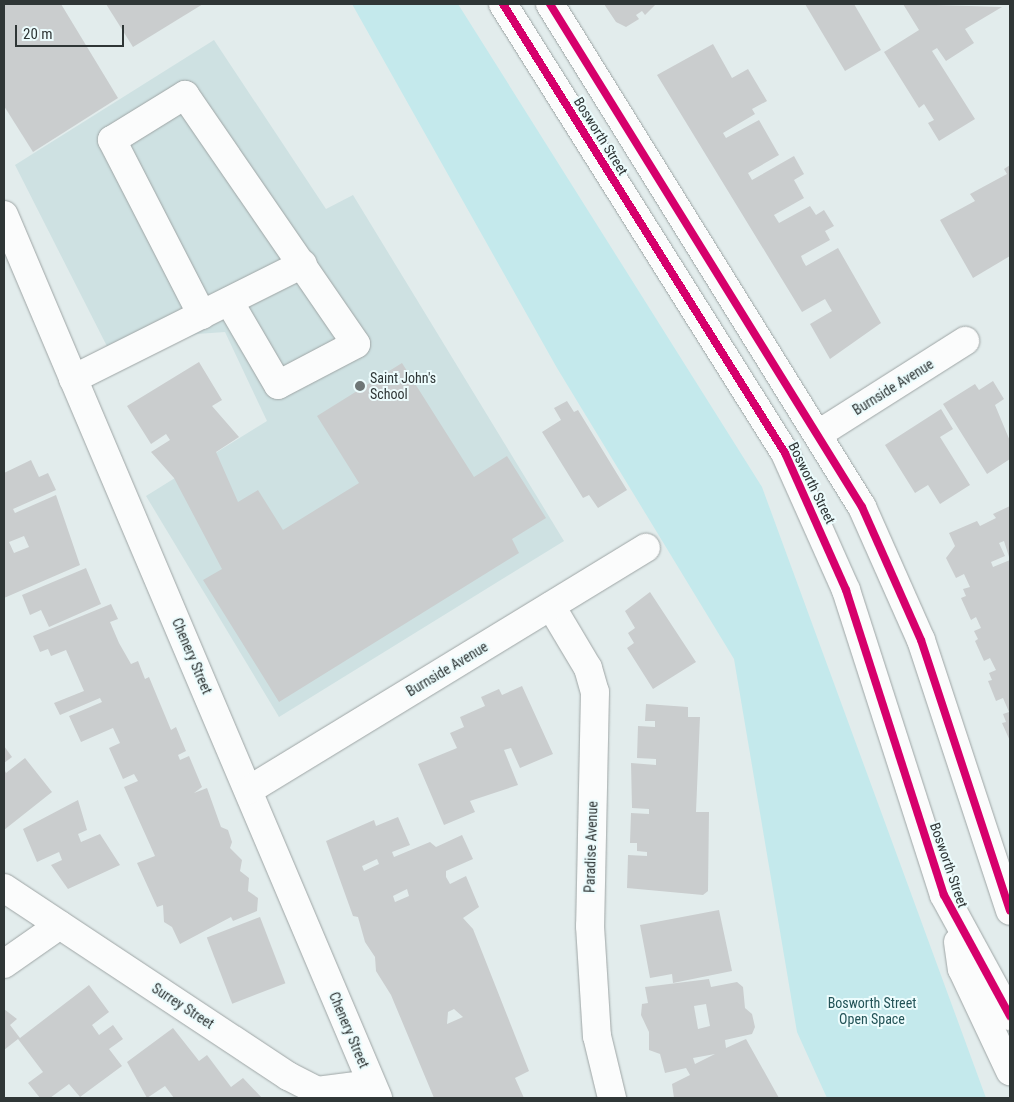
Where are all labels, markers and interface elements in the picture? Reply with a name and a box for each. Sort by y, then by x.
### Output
scale bar [18,15,126,47]
text: 20 m [23,25,53,43]
street label: Bosworth Street [570,94,632,178]
street label: Burnside Avenue [850,355,936,419]
place label: Saint John's School [370,370,436,402]
marker: Saint John's School [354,380,366,392]
street label: Bosworth Street [785,439,839,527]
street label: Chenery Street [168,616,216,696]
street label: Burnside Avenue [403,638,491,700]
street label: Paradise Avenue [581,801,601,893]
street label: Bosworth Street [927,820,971,910]
street label: Surrey Street [149,980,217,1032]
street label: Chenery Street [325,990,373,1070]
park label: Bosworth Street Open Space [828,995,916,1028]

